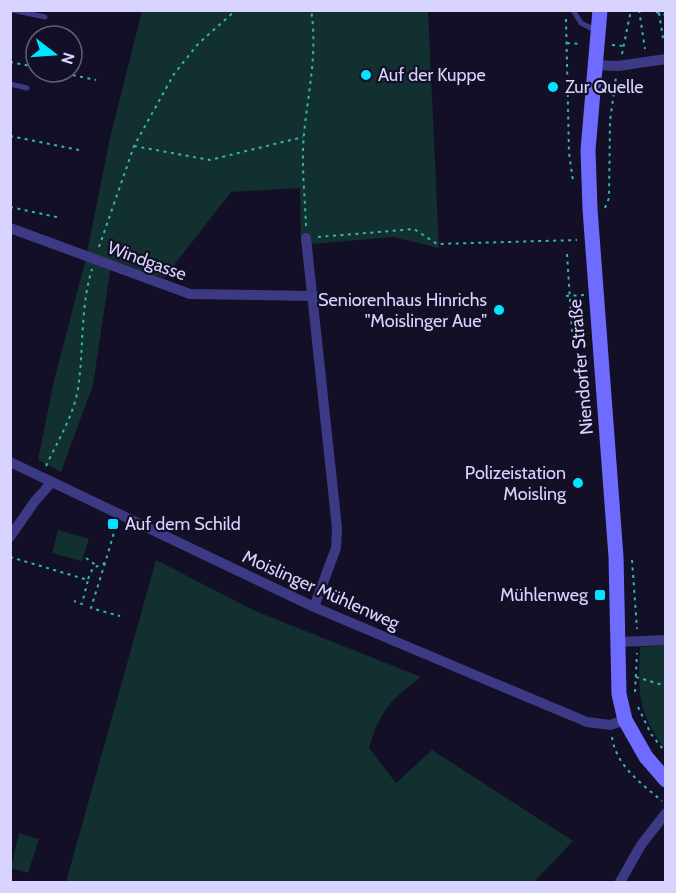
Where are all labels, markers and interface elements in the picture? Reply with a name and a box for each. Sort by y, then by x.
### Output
north arrow [24,24,84,84]
text: N [57,50,79,66]
place label: Auf der Kuppe [378,64,486,86]
marker: Auf der Kuppe [359,68,373,82]
place label: Zur Quelle [565,76,644,98]
marker: Zur Quelle [546,80,560,94]
street label: Windgasse [104,237,190,285]
place label: Seniorenhaus Hinrichs "Moislinger Aue" [318,289,487,332]
street label: Niendorfer Straße [564,298,598,436]
marker: Seniorenhaus Hinrichs "Moislinger Aue" [492,303,506,317]
place label: Polizeistation Moisling [465,462,567,505]
marker: Polizeistation Moisling [571,476,585,490]
place label: Auf dem Schild [125,513,241,535]
marker: Auf dem Schild [106,517,120,531]
street label: Moislinger Mühlenweg [239,545,404,635]
place label: Mühlenweg [500,584,589,606]
marker: Mühlenweg [593,588,607,602]

